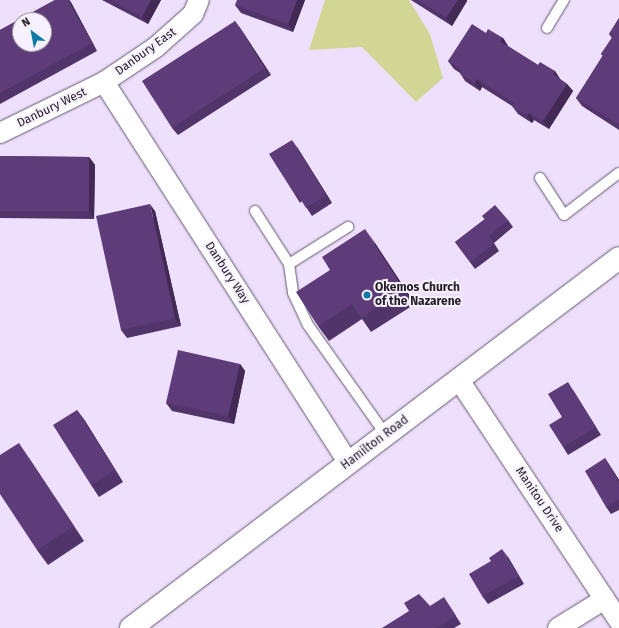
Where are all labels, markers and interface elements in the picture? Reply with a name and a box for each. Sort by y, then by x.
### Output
north arrow [12,12,52,52]
text: N [19,15,32,30]
street label: Danbury East [113,25,179,79]
street label: Danbury West [15,85,89,131]
street label: Danbury Way [202,239,252,307]
place label: Okemos Church of the Nazarene [375,281,461,309]
marker: Okemos Church of the Nazarene [362,290,372,300]
street label: Hamilton Road [338,413,412,473]
street label: Manitou Drive [512,465,566,535]

